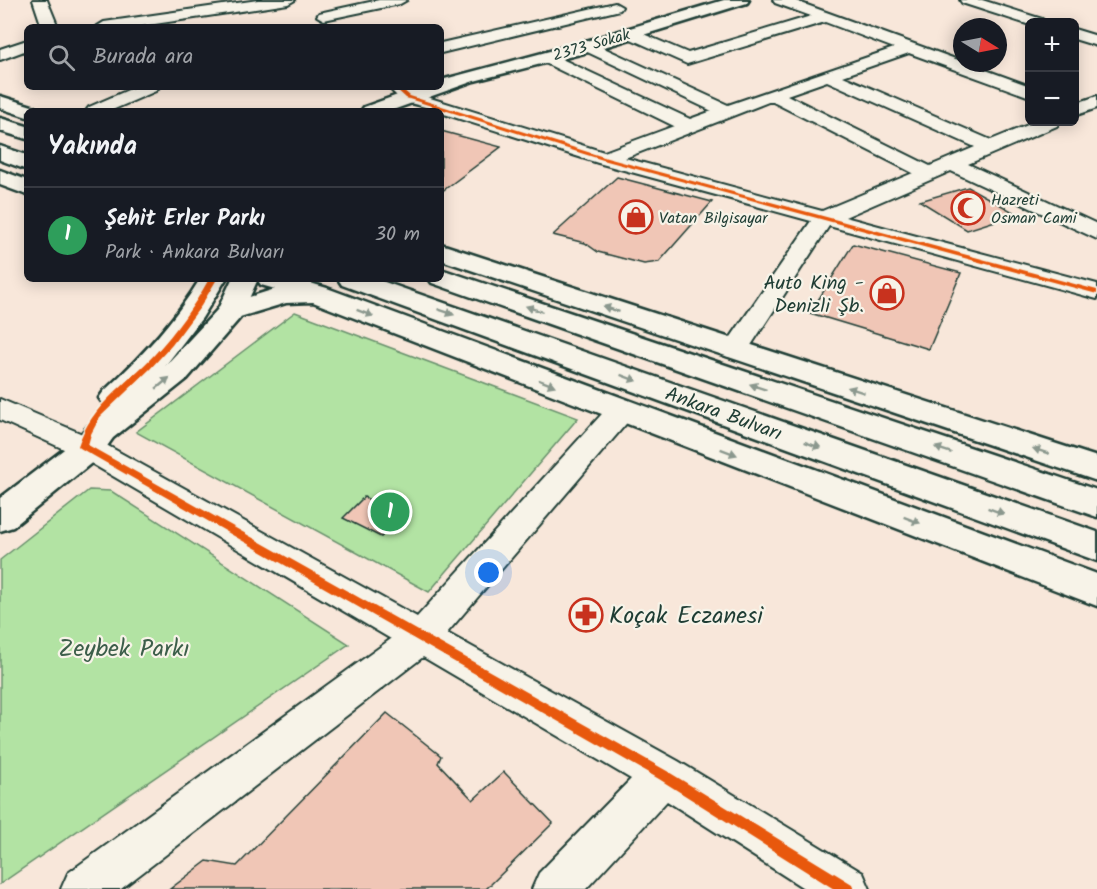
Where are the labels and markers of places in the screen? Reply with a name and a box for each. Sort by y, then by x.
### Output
place label: Hazreti Osman Cami [991,188,1078,231]
mosque icon: Hazreti Osman Cami [950,190,986,226]
shop icon: Vatan Bilgisayar [618,199,654,235]
place label: Vatan Bilgisayar [659,206,769,231]
place label: Auto King - Denizli Şb. [763,268,864,323]
shop icon: Auto King - Denizli Şb. [869,275,905,311]
pin: 1 [370,490,410,534]
pharmacy icon: Koçak Eczanesi [568,597,604,633]
place label: Koçak Eczanesi [609,597,764,636]

